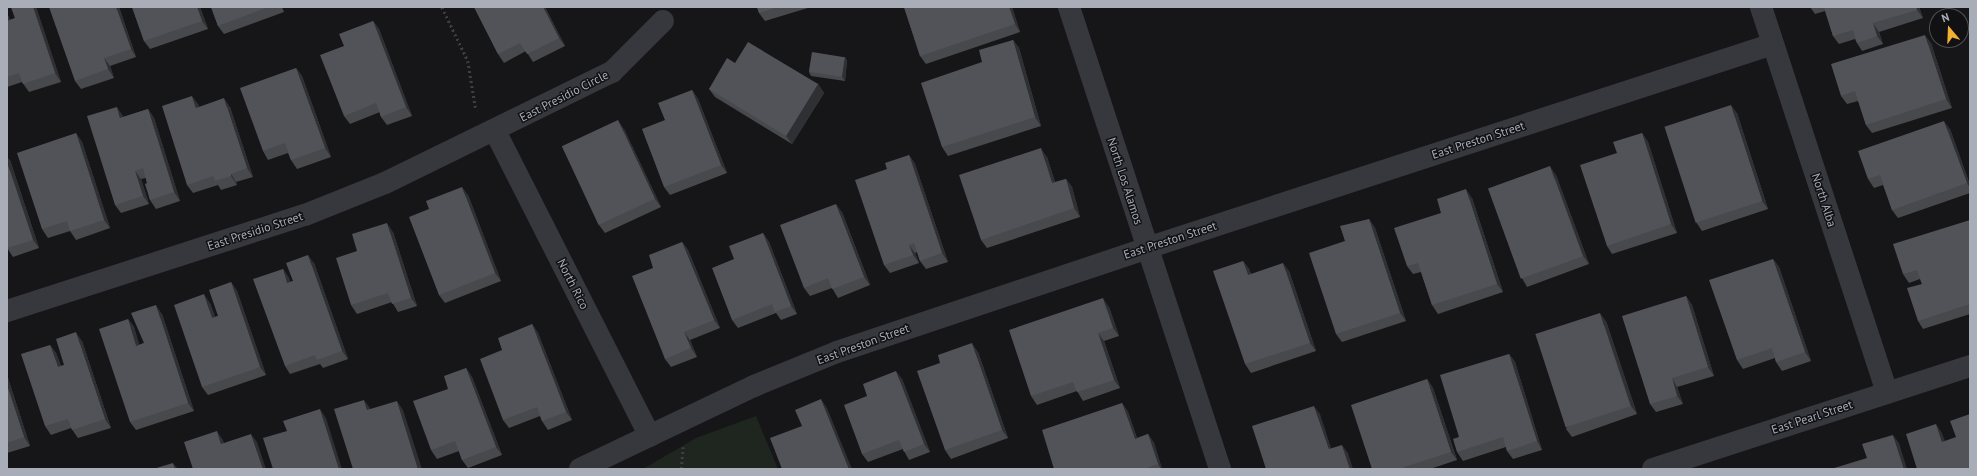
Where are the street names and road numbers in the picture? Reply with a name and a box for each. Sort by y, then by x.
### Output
street label: East Presidio Circle [517,67,611,125]
street label: East Preston Street [1430,118,1526,162]
street label: North Los Alamos [1104,136,1146,226]
street label: North Alba [1809,171,1839,229]
street label: East Presidio Street [206,209,304,253]
street label: East Preston Street [1122,218,1218,262]
street label: North Rico [554,256,592,312]
street label: East Preston Street [815,321,911,367]
street label: East Pearl Street [1770,397,1854,437]

